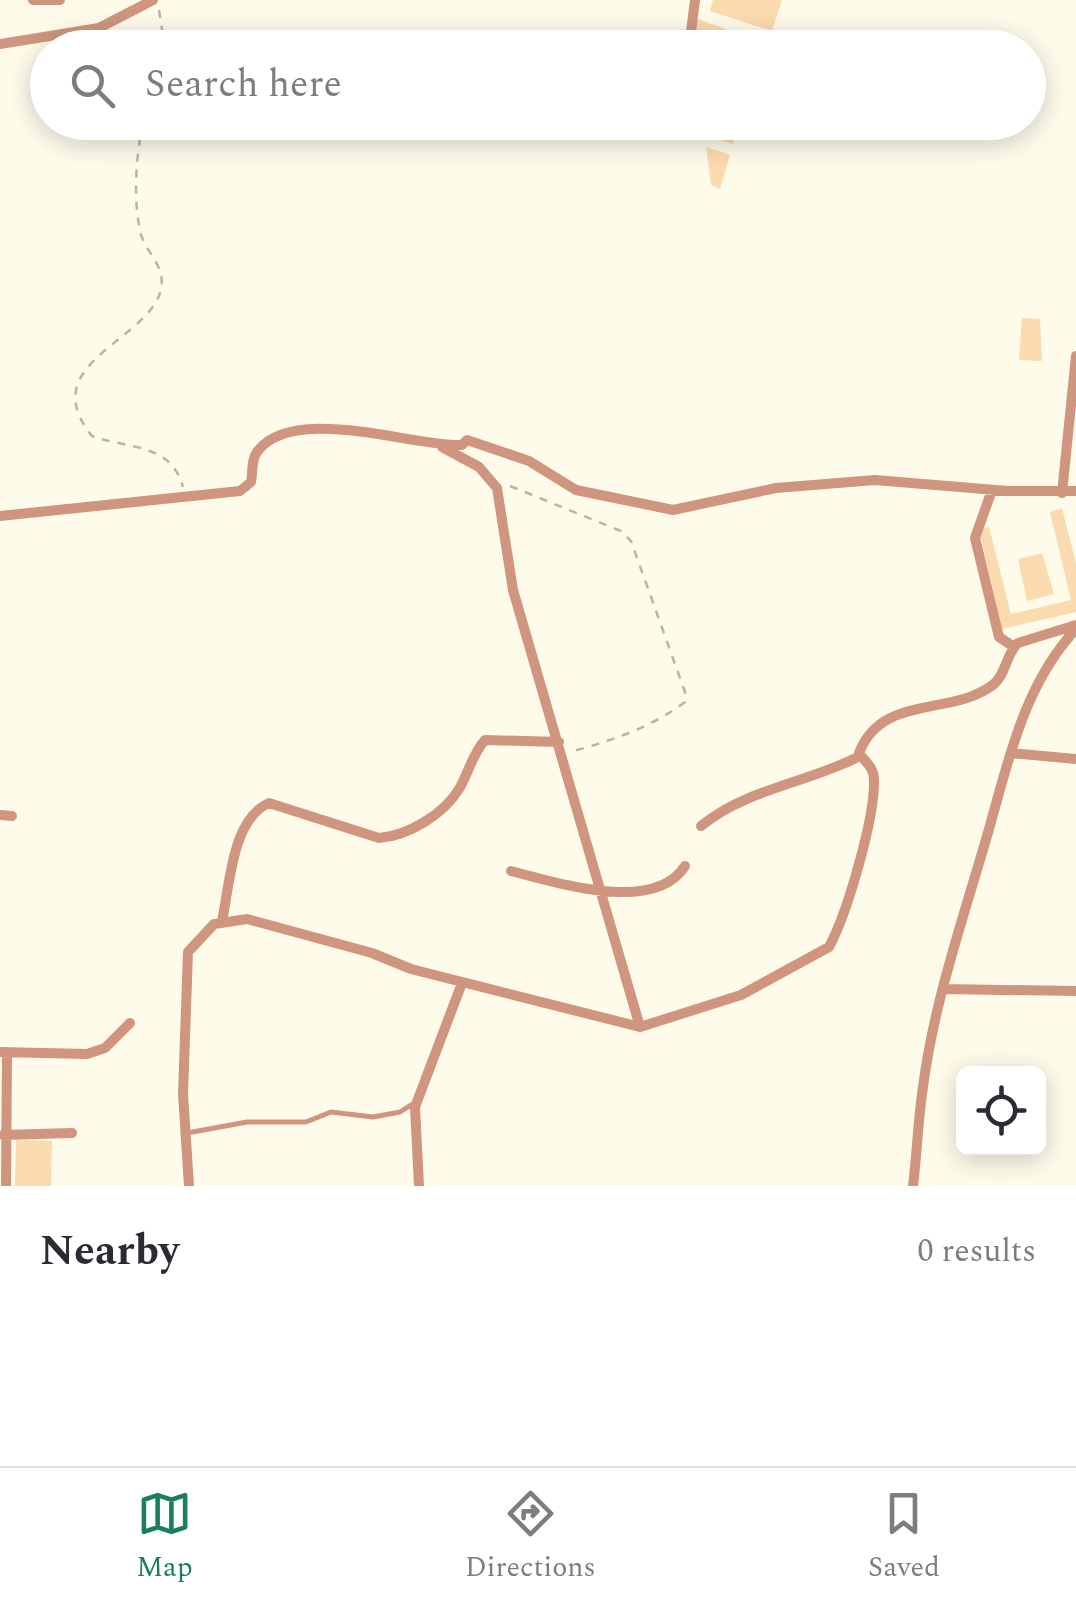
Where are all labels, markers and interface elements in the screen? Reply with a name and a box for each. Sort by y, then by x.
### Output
search box [30,30,1046,140]
text: Search here [145,56,342,114]
icon: search [65,58,120,113]
map controls [956,1066,1046,1156]
button: locate [956,1066,1046,1156]
text: Nearby [40,1220,179,1283]
text: 0 results [917,1227,1036,1276]
tab: Map [136,1486,193,1589]
tab: Directions [465,1486,596,1589]
tab: Saved [868,1486,940,1589]

